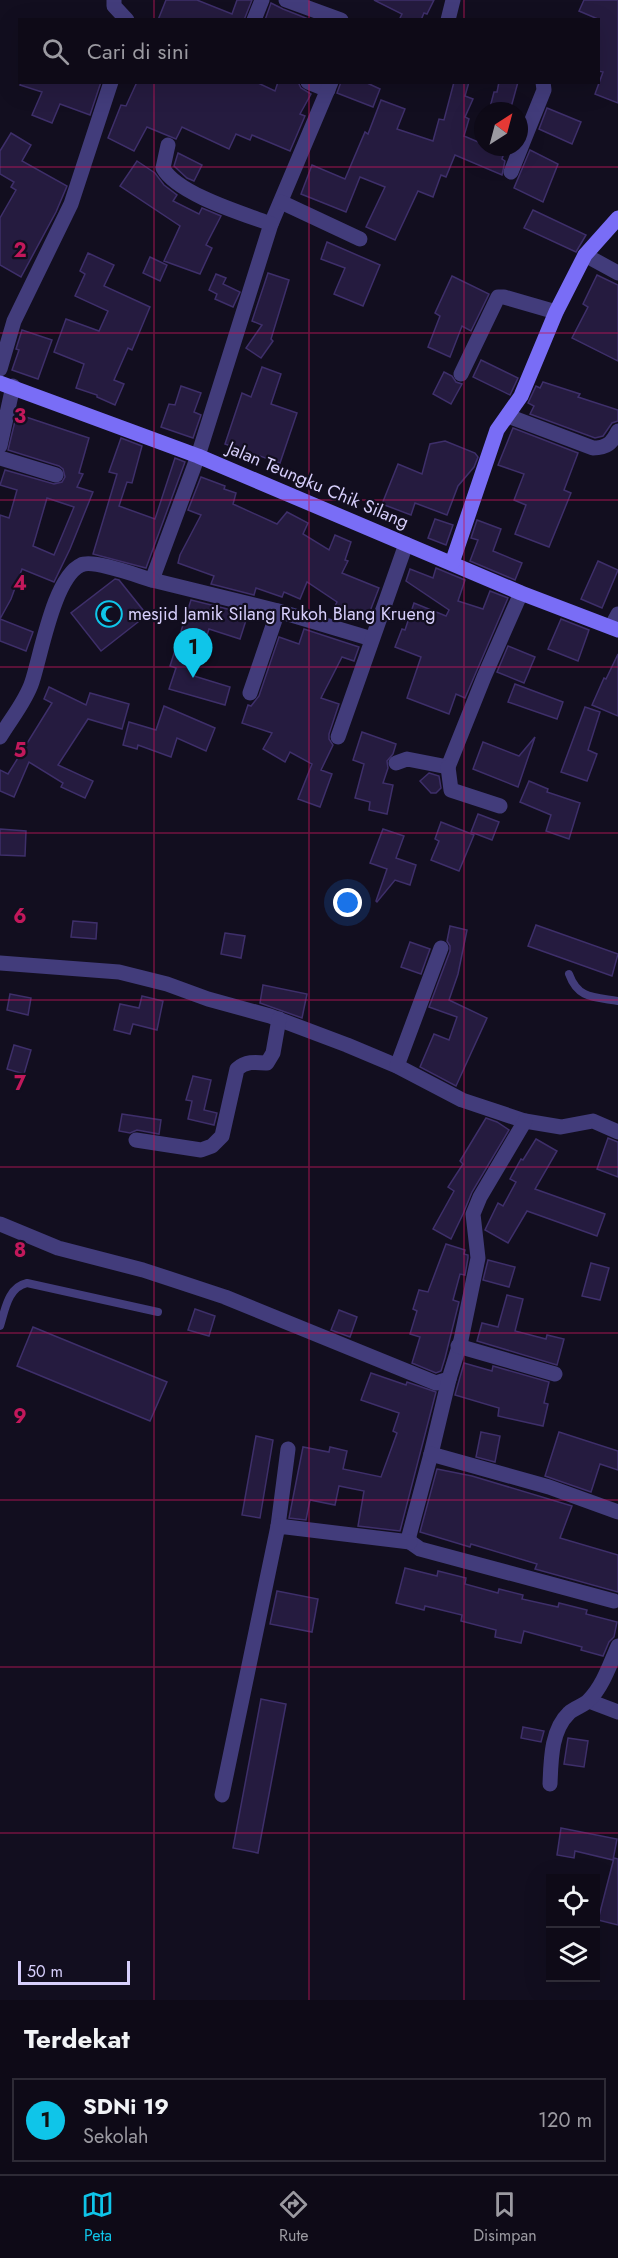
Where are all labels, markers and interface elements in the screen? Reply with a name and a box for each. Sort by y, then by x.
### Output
search box [18,18,600,84]
icon: search [39,35,72,68]
text: Cari di sini [87,35,189,67]
north arrow [474,102,528,156]
text: 2 [13,236,27,265]
text: 3 [14,402,26,431]
street label: Jalan Teungku Chik Silang [221,434,413,535]
text: 4 [13,569,27,598]
mosque icon: mesjid Jamik Silang Rukoh Blang Krueng [94,599,124,629]
place label: mesjid Jamik Silang Rukoh Blang Krueng [128,601,435,627]
pin: 1 [174,628,212,678]
text: 5 [14,736,27,765]
your location [333,888,362,917]
text: 6 [13,902,27,931]
text: 7 [14,1069,27,1098]
text: 8 [14,1236,26,1265]
text: 9 [13,1402,27,1431]
map controls [546,1874,600,1982]
button: locate [546,1874,600,1928]
button: layers [546,1928,600,1982]
scale bar [18,1958,130,1986]
text: 50 m [27,1960,63,1983]
text: Terdekat [24,2020,130,2058]
text: SDNi 19 [83,2090,169,2122]
text: 1 [40,2106,51,2135]
text: 120 m [538,2106,592,2135]
text: Sekolah [83,2122,148,2151]
tab: Peta [81,2188,114,2247]
tab: Rute [277,2188,310,2247]
tab: Disimpan [473,2188,537,2247]

